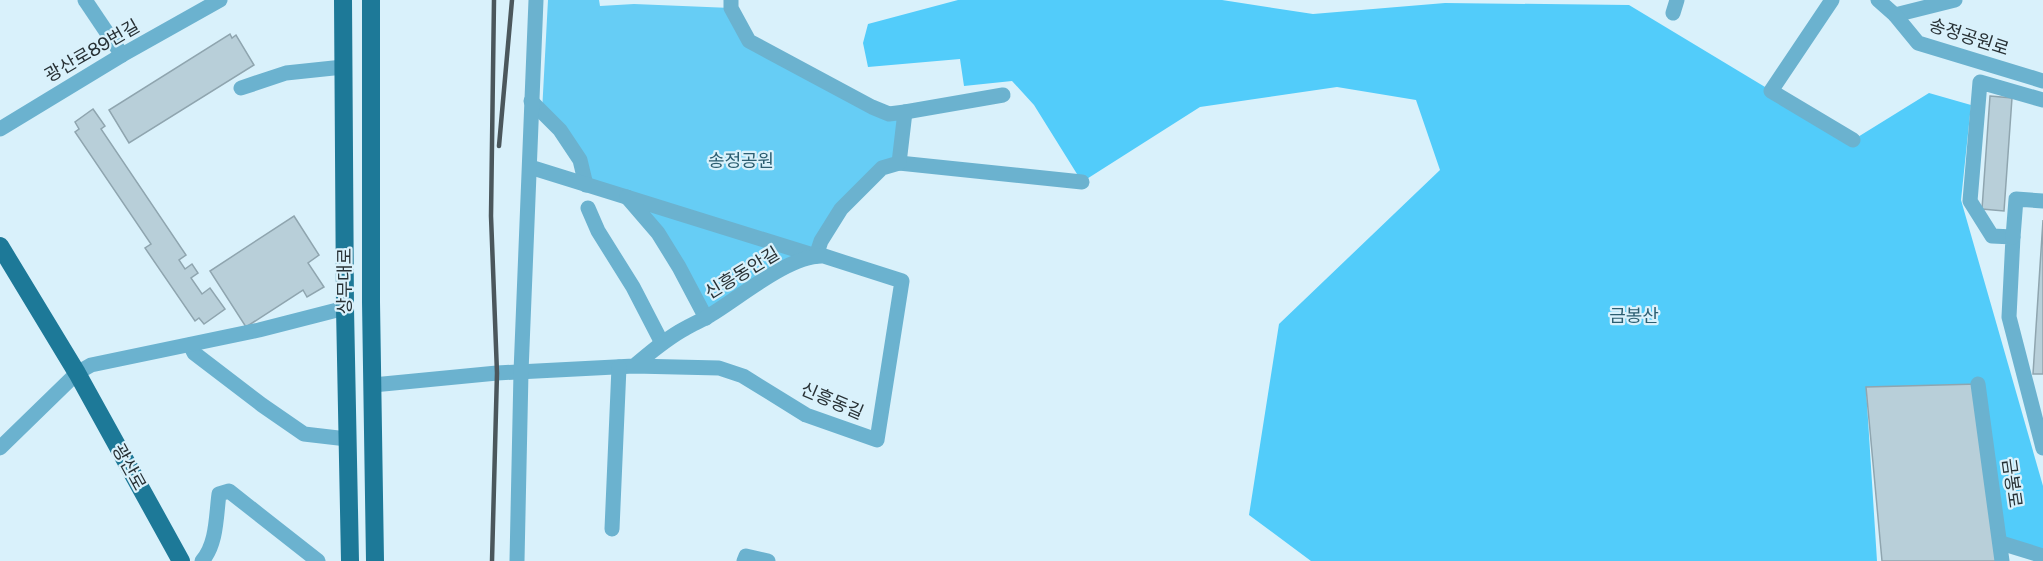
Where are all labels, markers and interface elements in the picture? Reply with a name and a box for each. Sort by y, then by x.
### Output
street label: 송정공원로 [1927,14,2012,59]
street label: 광산로89번길 [41,15,143,86]
park label: 송정공원 [708,150,774,171]
street label: 신흥동안길 [701,242,783,303]
street label: 상무대로 [334,248,355,314]
park label: 금봉산 [1609,305,1659,326]
street label: 신흥동길 [798,378,867,423]
street label: 광산로 [108,440,151,494]
street label: 금봉로 [1999,457,2026,509]

